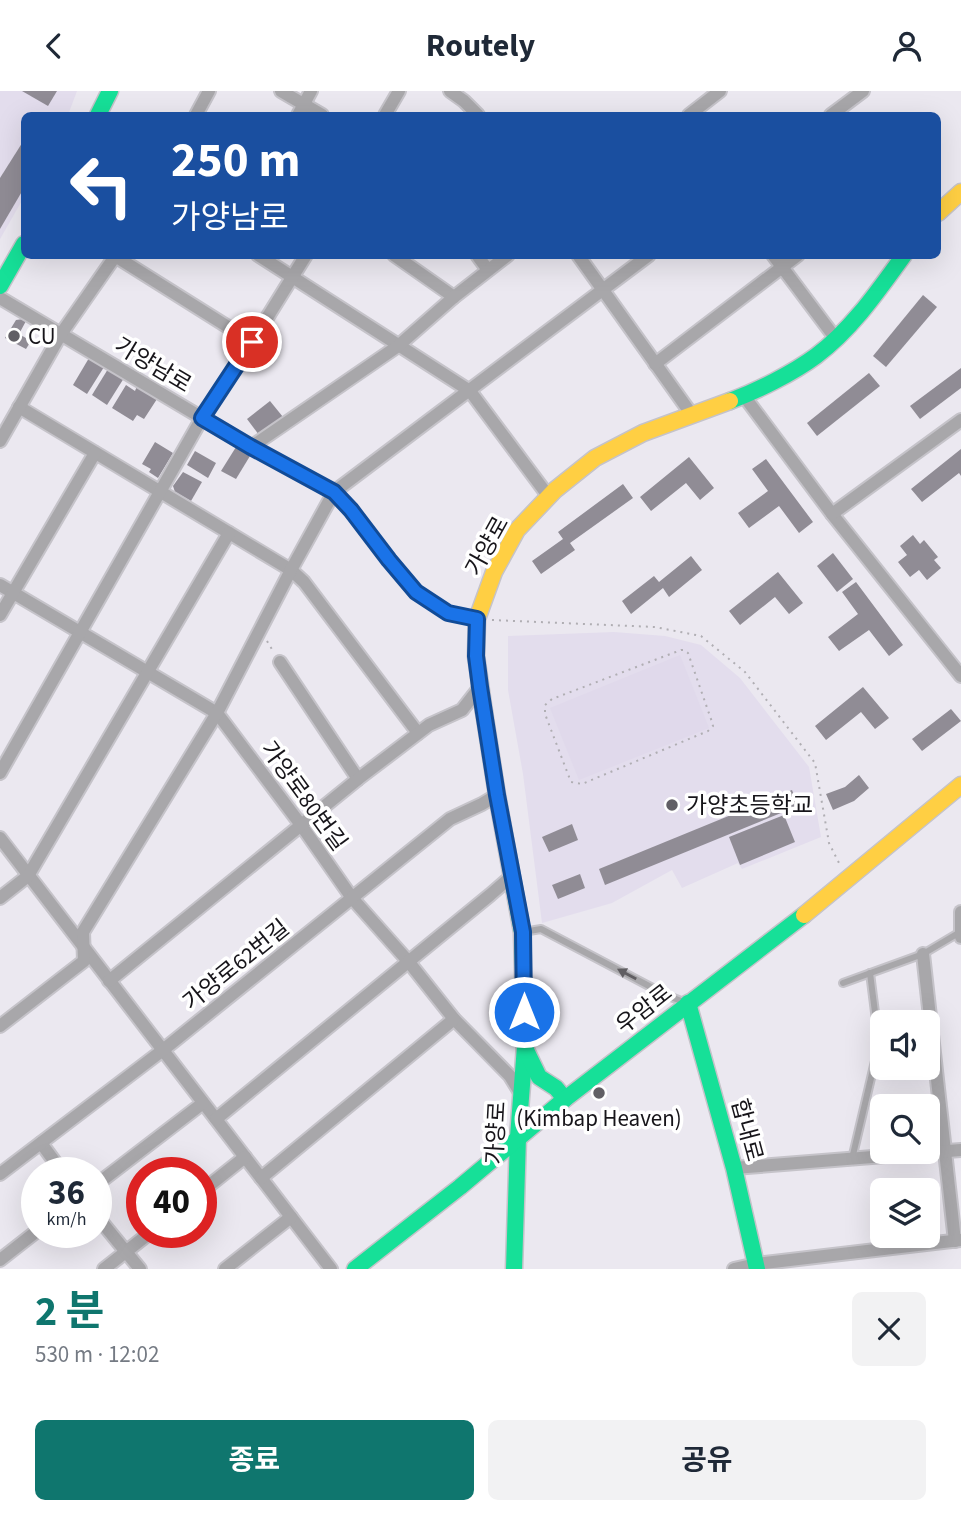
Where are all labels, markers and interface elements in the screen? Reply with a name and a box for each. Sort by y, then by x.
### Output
text: Routely [426,23,535,69]
icon: back [35,27,73,65]
icon: person [888,27,926,65]
text: 250 m [171,126,300,196]
icon: left [56,140,147,231]
text: 가양남로 [171,195,289,241]
pin [222,312,282,372]
place label: CU [28,320,56,353]
icon: arrive [233,323,271,361]
marker: CU [6,328,22,344]
street label: 가양남로 [108,329,198,401]
street label: 가양로 [457,510,517,582]
street label: 가양로80번길 [253,734,355,858]
place label: 가양초등학교 [686,789,813,822]
marker: 가양초등학교 [664,797,680,813]
street label: 가양로62번길 [176,912,296,1018]
one-way arrow [616,969,636,981]
position arrow [487,975,561,1049]
street label: 우암로 [609,976,679,1042]
map controls [870,1010,940,1248]
button: sound [870,1010,940,1080]
marker: (Kimbap Heaven) [591,1085,607,1101]
button: search [870,1094,940,1164]
street label: 합내로 [723,1095,771,1165]
street label: 가양로 [478,1100,514,1166]
place label: (Kimbap Heaven) [516,1102,682,1135]
speed limit sign: 40 [126,1157,217,1248]
text: 36 [48,1168,85,1218]
button: layers [870,1178,940,1248]
text: km/h [47,1207,86,1232]
text: 2 분 [35,1282,104,1342]
button: close [852,1292,926,1366]
text: 530 m · 12:02 [35,1338,159,1371]
button: 종료 [35,1420,474,1500]
button: 공유 [488,1420,926,1500]

